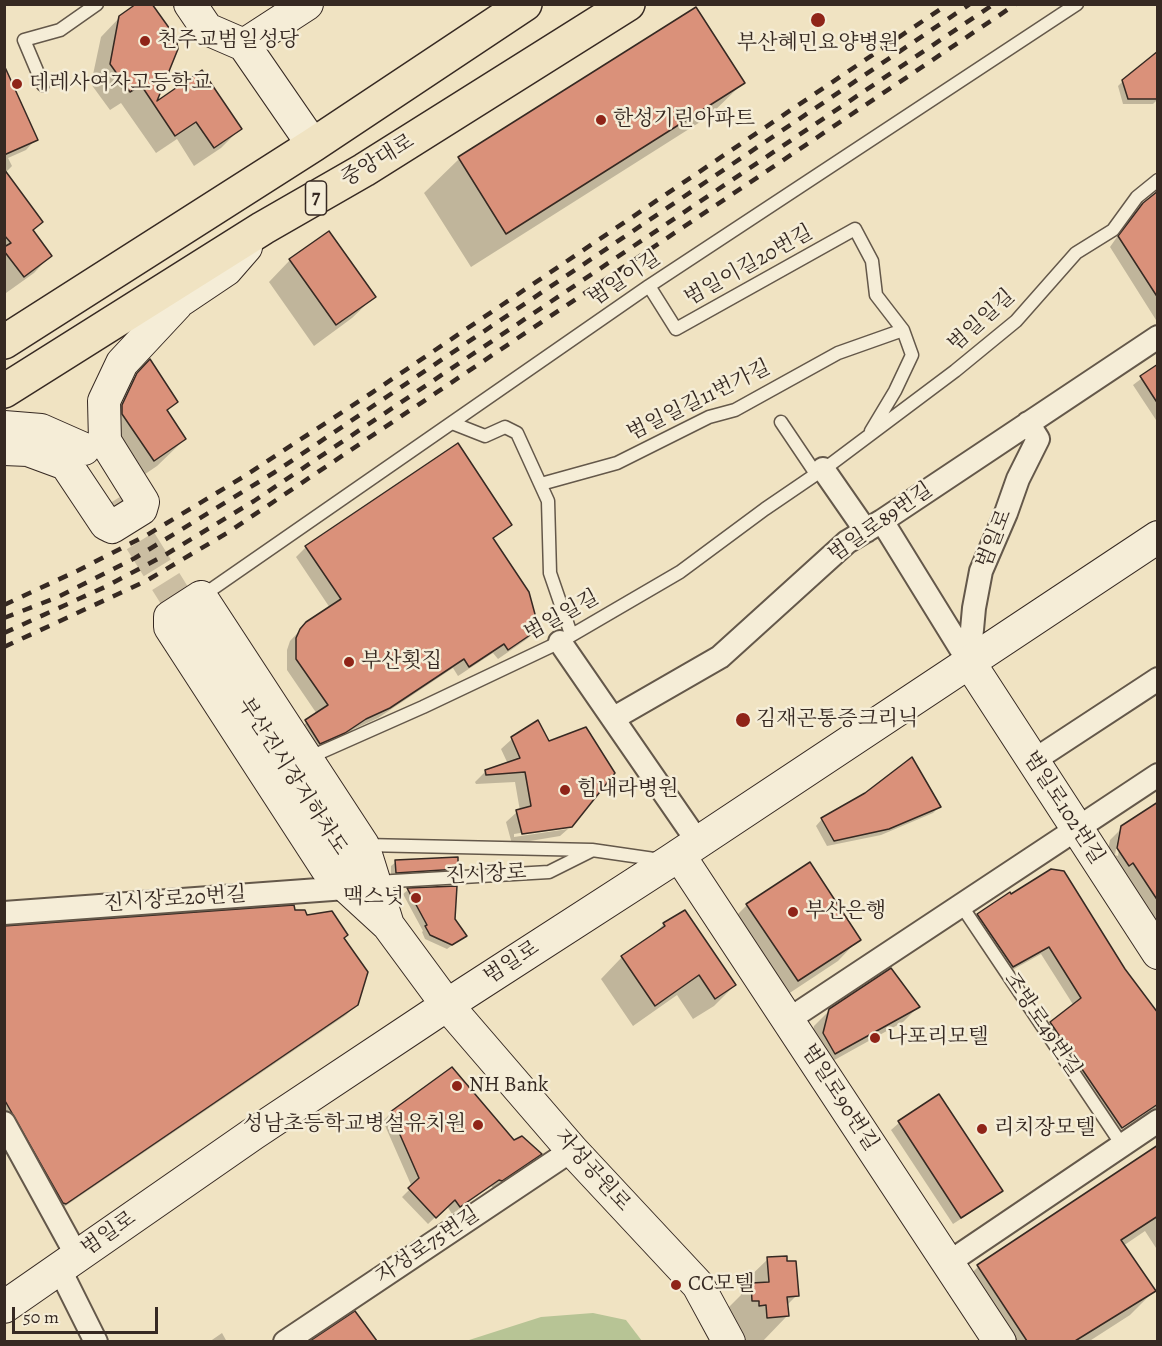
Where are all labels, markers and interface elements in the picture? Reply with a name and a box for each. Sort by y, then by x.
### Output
marker: 부산혜민요양병원 [809,11,827,29]
place label: 천주교범일성당 [157,28,299,54]
place label: 부산혜민요양병원 [737,31,899,57]
marker: 천주교범일성당 [138,34,152,48]
place label: 데레사여자고등학교 [29,71,212,97]
marker: 데레사여자고등학교 [10,77,24,91]
place label: 한성기린아파트 [613,107,755,133]
marker: 한성기린아파트 [594,113,608,127]
street label: 중앙대로 [337,129,419,193]
road number: 7 [306,181,326,215]
street label: 범일이길20번길 [680,220,818,312]
street label: 범일이길 [584,246,666,312]
street label: 범일일길 [943,284,1021,358]
street label: 범일일길11번가길 [623,355,775,447]
street label: 범일로89번길 [824,478,938,568]
street label: 범일로 [972,506,1018,572]
street label: 범일일길 [520,585,604,647]
place label: 부산횟집 [361,649,442,675]
marker: 부산횟집 [342,655,356,669]
street label: 부산진시장지하차도 [232,694,352,860]
place label: 김재곤통증크리닉 [756,707,918,733]
marker: 김재곤통증크리닉 [734,711,752,729]
street label: 범일로102번길 [1017,747,1109,869]
place label: 힘내라병원 [577,777,678,803]
marker: 힘내라병원 [558,783,572,797]
street label: 진시장로 [445,860,527,890]
street label: 진시장로20번길 [103,882,247,918]
place label: 맥스넛 [343,885,404,911]
marker: 맥스넛 [409,891,423,905]
place label: 부산은행 [805,899,886,925]
marker: 부산은행 [786,905,800,919]
street label: 범일로 [480,936,544,990]
street label: 조방로49번길 [998,968,1086,1082]
place label: 나포리모텔 [887,1025,988,1051]
marker: 나포리모텔 [868,1031,882,1045]
street label: 범일로90번길 [795,1040,883,1156]
place label: NH Bank [469,1073,548,1099]
marker: NH Bank [450,1079,464,1093]
place label: 성남초등학교병설유치원 [243,1112,466,1138]
place label: 리치장모텔 [994,1116,1095,1142]
marker: 성남초등학교병설유치원 [471,1118,485,1132]
marker: 리치장모텔 [975,1122,989,1136]
street label: 자성공원로 [549,1125,635,1217]
street label: 자성로75번길 [372,1202,484,1290]
street label: 범일로 [77,1206,141,1262]
place label: CC모텔 [688,1272,755,1298]
marker: CC모텔 [669,1278,683,1292]
scale bar [15,1295,160,1333]
text: 50 m [23,1305,59,1329]

